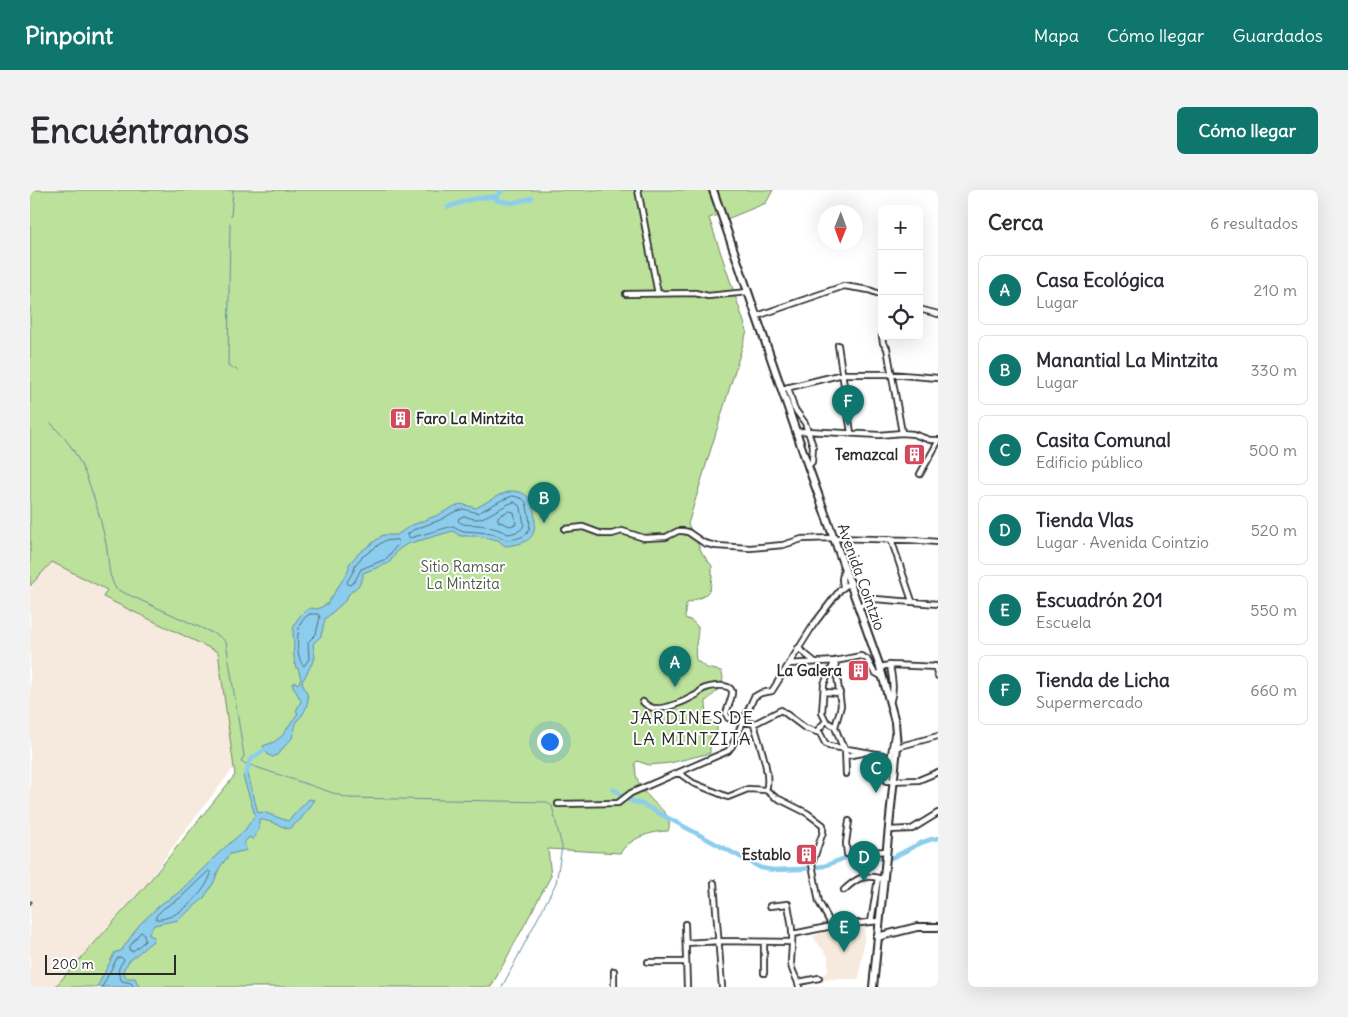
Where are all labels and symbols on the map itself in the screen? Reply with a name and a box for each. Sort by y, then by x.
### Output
north arrow [818,205,863,250]
pin: F [832,385,864,426]
building icon: Faro La Mintzita [388,407,412,431]
place label: Faro La Mintzita [416,409,524,428]
building icon: Temazcal [902,443,926,467]
place label: Temazcal [835,445,898,464]
pin: B [528,482,560,523]
street label: Avenida Cointzio [833,521,890,633]
park label: Sitio Ramsar La Mintzita [421,557,505,593]
pin: A [659,646,691,687]
building icon: La Galera [846,659,870,683]
place label: La Galera [776,661,842,680]
district label: JARDINES DE LA MINTZITA [630,706,754,750]
your location [537,729,563,755]
pin: C [860,752,892,793]
pin: D [848,841,880,882]
building icon: Establo [795,843,819,867]
place label: Establo [742,845,792,864]
pin: E [828,911,860,952]
scale bar [45,952,176,975]

